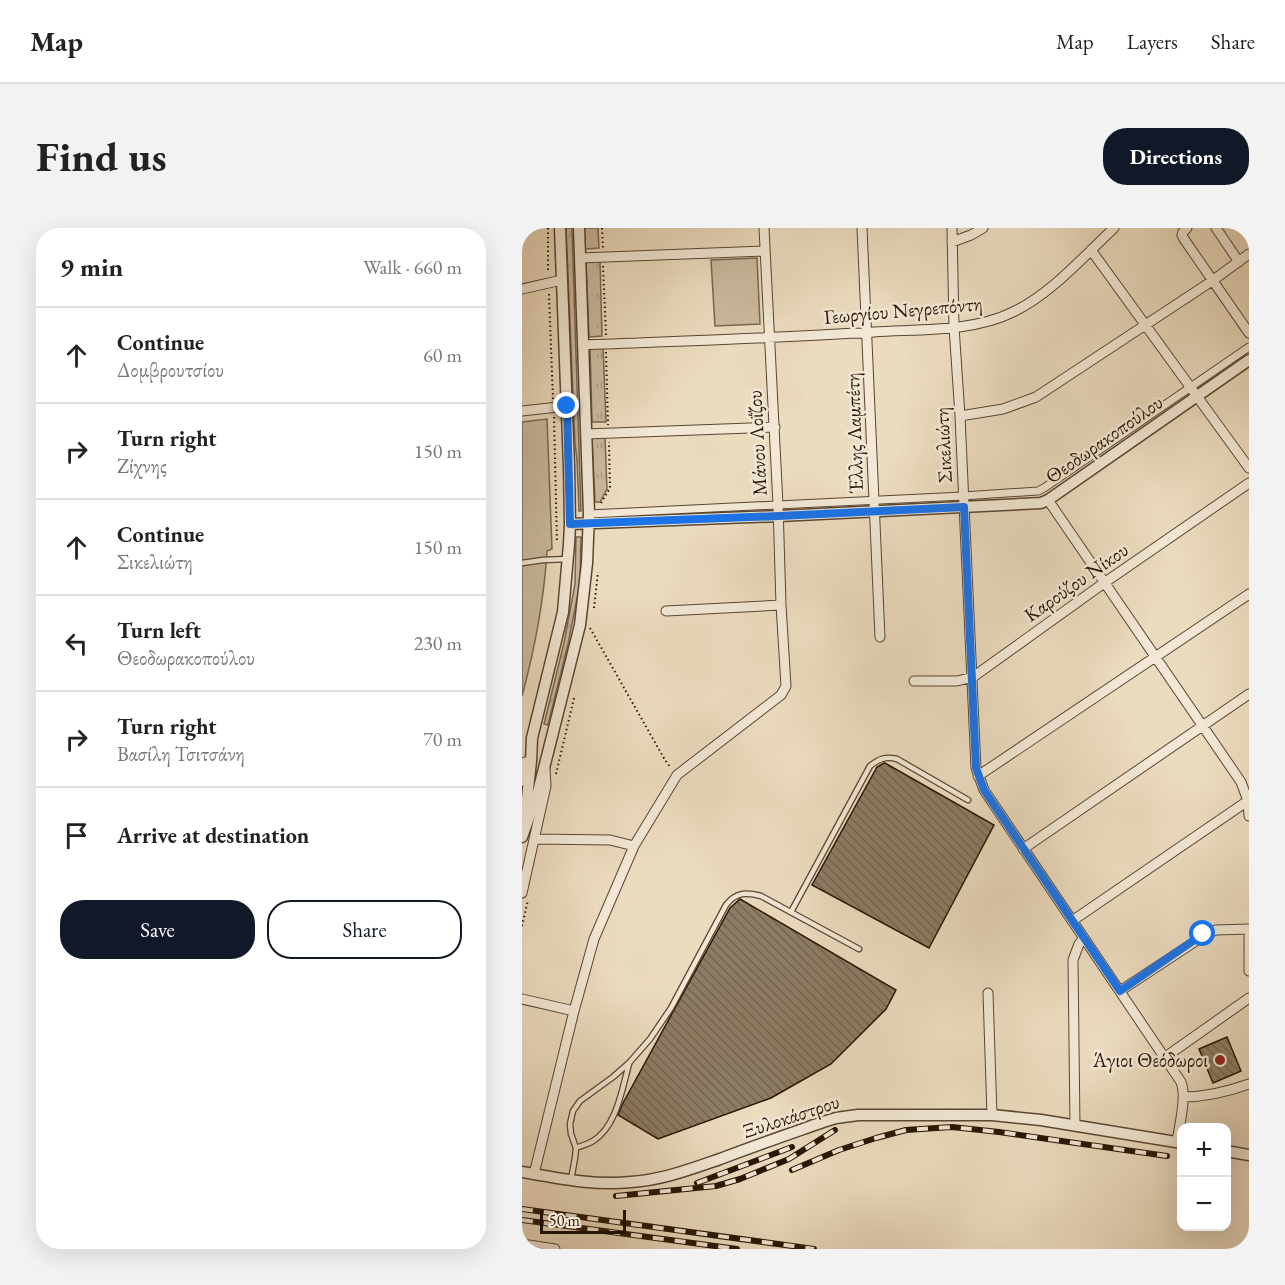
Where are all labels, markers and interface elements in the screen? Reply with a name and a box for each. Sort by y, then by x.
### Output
text: Map [30,23,83,59]
text: Map [1056,28,1094,55]
text: Layers [1127,28,1178,55]
text: Share [1211,28,1255,55]
button: Directions [1103,128,1249,185]
text: Find us [36,129,167,184]
text: 9 min [60,250,123,284]
text: Walk · 660 m [363,254,462,280]
street label: Γεωργίου Νεγρεπόντη [823,290,983,330]
text: Continue [117,328,204,357]
icon: ahead [60,339,93,372]
text: 60 m [423,342,462,368]
text: Δομβρουτσίου [117,357,224,383]
street label: Έλλης Λαμπέτη [839,372,869,494]
street label: Θεοδωρακοπούλου [1040,389,1168,489]
street label: Μάνου Λοΐζου [741,390,773,496]
route end [553,392,579,418]
street label: Σικελιώτη [928,407,958,483]
text: Turn right [117,424,216,453]
icon: right [60,435,93,468]
text: 150 m [414,438,462,464]
text: Ζίχνης [117,453,167,479]
text: Continue [117,520,204,549]
icon: ahead [60,531,93,564]
text: 150 m [414,534,462,560]
street label: Καρούζου Νίκου [1019,536,1133,628]
text: Σικελιώτη [117,549,193,575]
text: Turn left [117,616,201,645]
icon: left [60,627,93,660]
text: 230 m [414,630,462,656]
text: Θεοδωρακοπούλου [117,645,255,671]
text: Turn right [117,712,216,741]
icon: right [60,723,93,756]
text: 70 m [423,726,462,752]
text: Βασίλη Τσιτσάνη [117,741,245,767]
icon: arrive [60,819,93,852]
text: Arrive at destination [117,821,309,850]
button: Save [60,900,255,959]
button: Share [267,900,462,959]
route start [1189,920,1215,946]
place label: Άγιοι Θεόδωροι [1092,1047,1208,1073]
marker: Άγιοι Θεόδωροι [1213,1053,1227,1067]
street label: Ξυλοκάστρου [739,1088,843,1144]
map controls [1177,1123,1231,1231]
button: + [1177,1123,1231,1177]
button: − [1177,1177,1231,1231]
scale bar [540,1207,626,1234]
text: 50 m [549,1210,580,1231]

